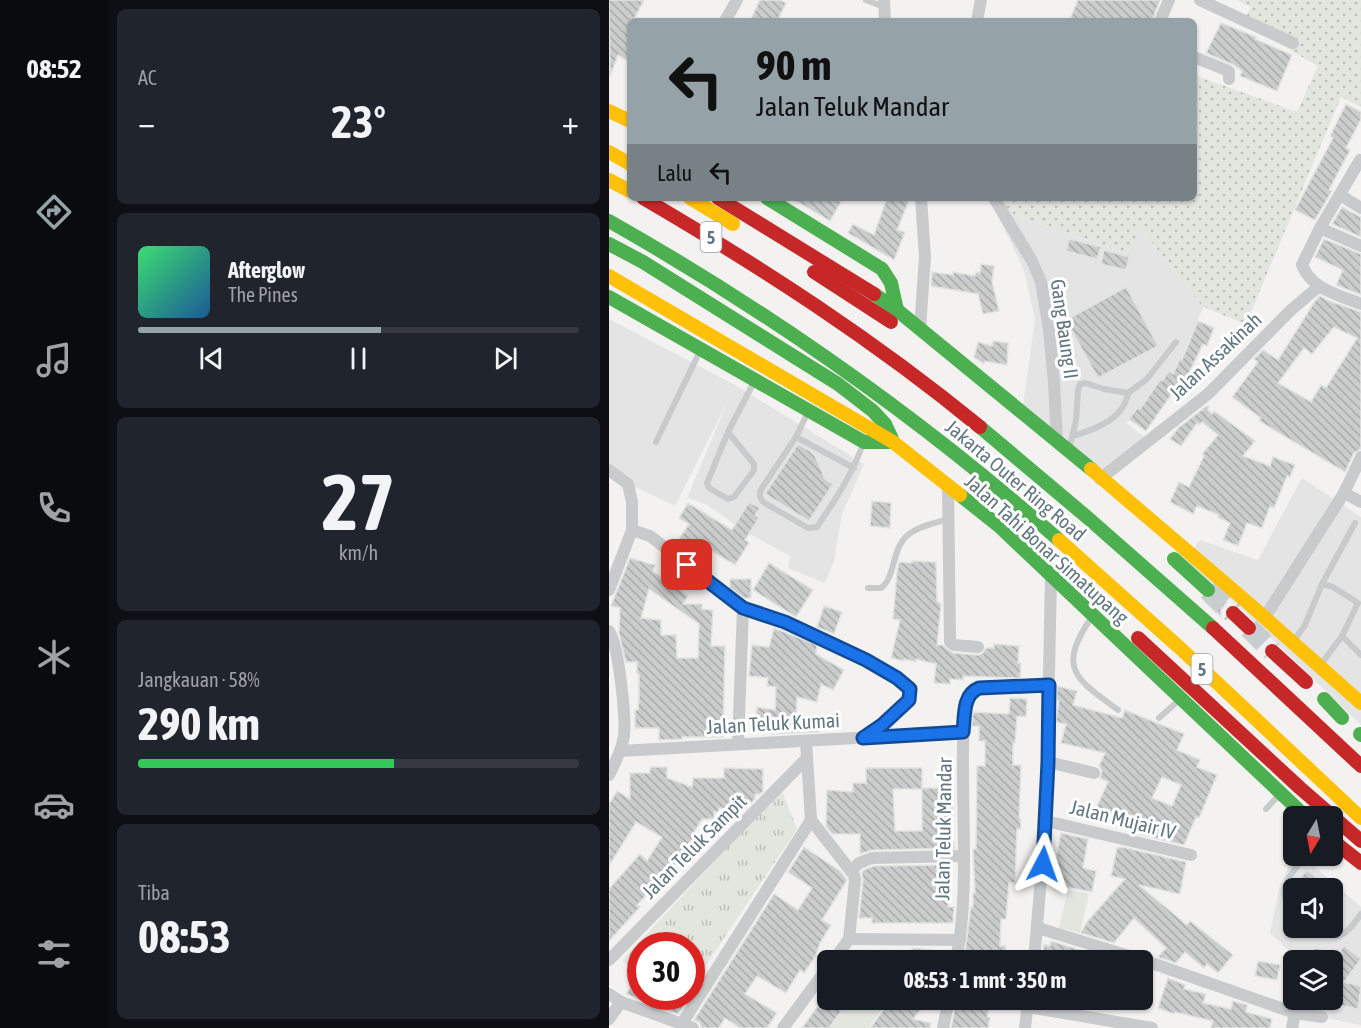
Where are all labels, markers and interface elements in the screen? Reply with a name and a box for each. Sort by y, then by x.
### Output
text: 90 m [756,41,831,89]
icon: left [657,42,735,120]
text: 08:52 [26,53,82,84]
text: AC [138,66,157,89]
text: Jalan Teluk Mandar [756,91,949,122]
text: 23° [331,96,386,148]
text: − [138,103,155,141]
text: + [562,103,579,141]
icon: left [704,156,737,189]
text: Lalu [657,160,692,186]
icon: directions [33,191,75,233]
road number: 5 [701,222,721,252]
text: Afterglow [228,257,305,283]
street label: Gang Baung II [1047,278,1083,380]
text: The Pines [228,283,298,306]
street label: Jalan Assakinah [1164,308,1266,404]
icon: music [33,339,75,381]
icon: previous [195,342,228,375]
icon: pause [342,342,375,375]
icon: next [489,342,522,375]
street label: Jakarta Outer Ring Road [941,415,1091,545]
text: 27 [322,457,395,547]
street label: Jalan Tahi Bonar Simatupang [960,469,1134,629]
icon: phone [33,487,75,529]
pin [661,539,712,590]
text: km/h [339,541,378,564]
icon: arrive [670,548,703,581]
icon: climate [33,636,75,678]
road number: 5 [1191,654,1213,684]
text: Jangkauan · 58% [138,668,260,691]
text: 290 km [138,698,260,750]
street label: Jalan Teluk Kumai [706,708,840,738]
street label: Jalan Teluk Mandar [930,756,956,901]
icon: car [33,784,75,826]
street label: Jalan Teluk Sampit [637,789,751,903]
street label: Jalan Mujair IV [1068,795,1178,843]
north arrow [1283,806,1343,866]
map controls [1283,806,1343,1010]
position arrow [1011,832,1075,896]
button: sound [1283,878,1343,938]
text: Tiba [138,881,170,904]
text: 08:53 [138,911,231,963]
speed limit sign: 30 [627,932,705,1010]
icon: filters [33,933,75,975]
button: layers [1283,950,1343,1010]
text: 08:53 · 1 mnt · 350 m [904,967,1066,993]

